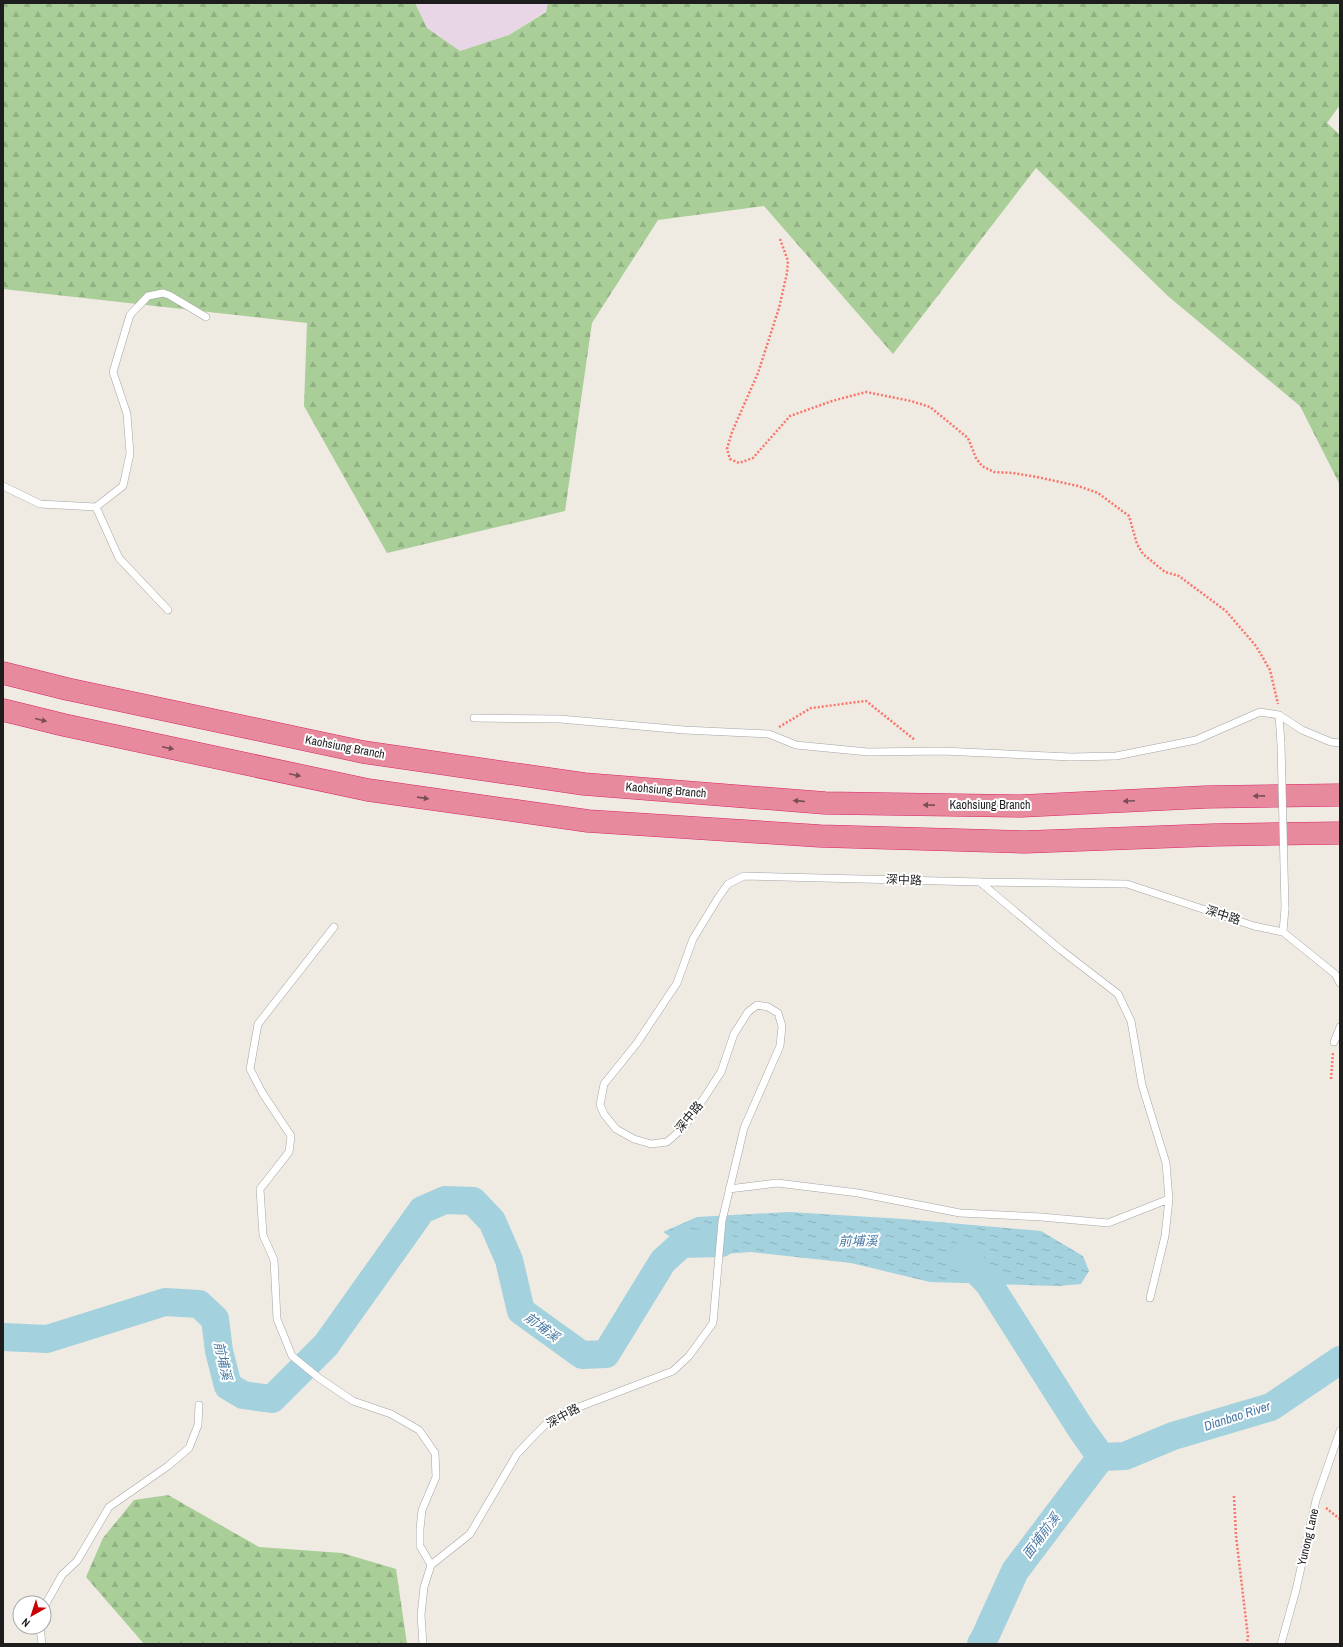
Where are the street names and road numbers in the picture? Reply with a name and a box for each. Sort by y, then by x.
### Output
street label: Kaohsiung Branch [304,731,386,763]
street label: Kaohsiung Branch [625,779,707,801]
street label: Kaohsiung Branch [950,797,1030,813]
street label: 深中路 [886,871,922,889]
street label: 深中路 [1203,902,1243,928]
street label: 深中路 [671,1098,707,1136]
street label: 深中路 [543,1400,583,1432]
street label: Yunong Lane [1294,1507,1322,1567]

